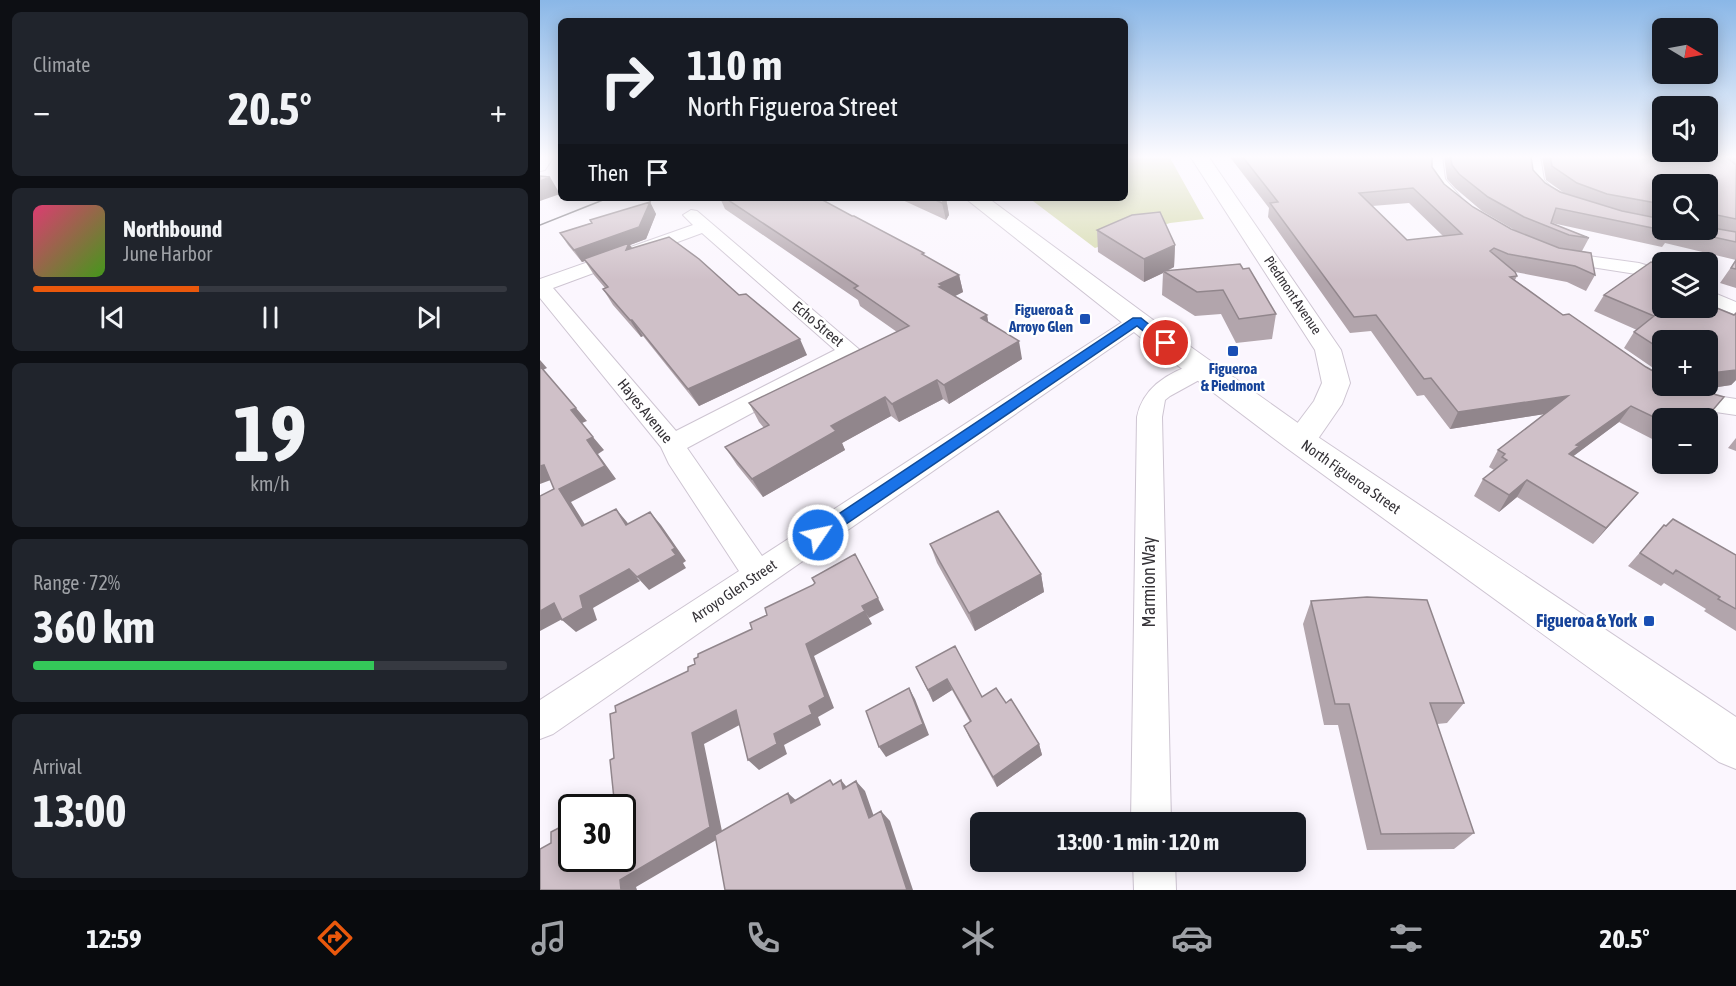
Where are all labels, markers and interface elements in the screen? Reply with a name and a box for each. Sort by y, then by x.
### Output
north arrow [1652,18,1718,84]
map controls [1652,18,1718,474]
text: 110 m [687,41,782,89]
icon: right [588,42,666,120]
text: Climate [33,53,90,76]
text: 20.5° [228,83,312,135]
text: − [33,91,50,129]
text: + [490,91,507,129]
text: North Figueroa Street [687,91,898,122]
button: sound [1652,96,1718,162]
icon: arrive [641,156,674,189]
text: Then [588,160,629,186]
button: search [1652,174,1718,240]
text: Northbound [123,216,222,242]
text: June Harbor [123,242,212,265]
button: layers [1652,252,1718,318]
street label: Piedmont Avenue [1261,253,1325,337]
street label: Echo Street [789,297,847,350]
icon: previous [96,301,129,334]
icon: pause [254,301,287,334]
icon: next [412,301,445,334]
place label: Figueroa & Arroyo Glen [1008,301,1073,335]
marker: Figueroa & Arroyo Glen [1078,312,1092,326]
pin [1140,317,1191,368]
icon: arrive [1149,326,1182,359]
button: + [1652,330,1718,396]
marker: Figueroa & Piedmont [1226,344,1240,358]
place label: Figueroa & Piedmont [1201,360,1266,394]
street label: Hayes Avenue [614,375,676,446]
text: 19 [233,388,307,478]
button: − [1652,408,1718,474]
street label: North Figueroa Street [1298,436,1404,517]
text: km/h [250,472,290,495]
position arrow [786,503,850,567]
street label: Marmion Way [1138,537,1159,627]
street label: Arroyo Glen Street [688,556,780,625]
text: Range · 72% [33,571,120,594]
text: 360 km [33,601,155,653]
place label: Figueroa & York [1536,610,1638,631]
marker: Figueroa & York [1642,614,1656,628]
text: Arrival [33,755,82,778]
text: 13:00 [33,785,127,837]
speed limit sign: 30 [558,794,636,872]
text: 13:00 · 1 min · 120 m [1057,829,1219,855]
icon: directions [314,917,356,959]
icon: music [528,917,570,959]
icon: phone [742,917,784,959]
icon: climate [957,917,999,959]
icon: car [1171,917,1213,959]
icon: filters [1385,917,1427,959]
text: 12:59 [86,923,142,954]
text: 20.5° [1599,923,1650,954]

